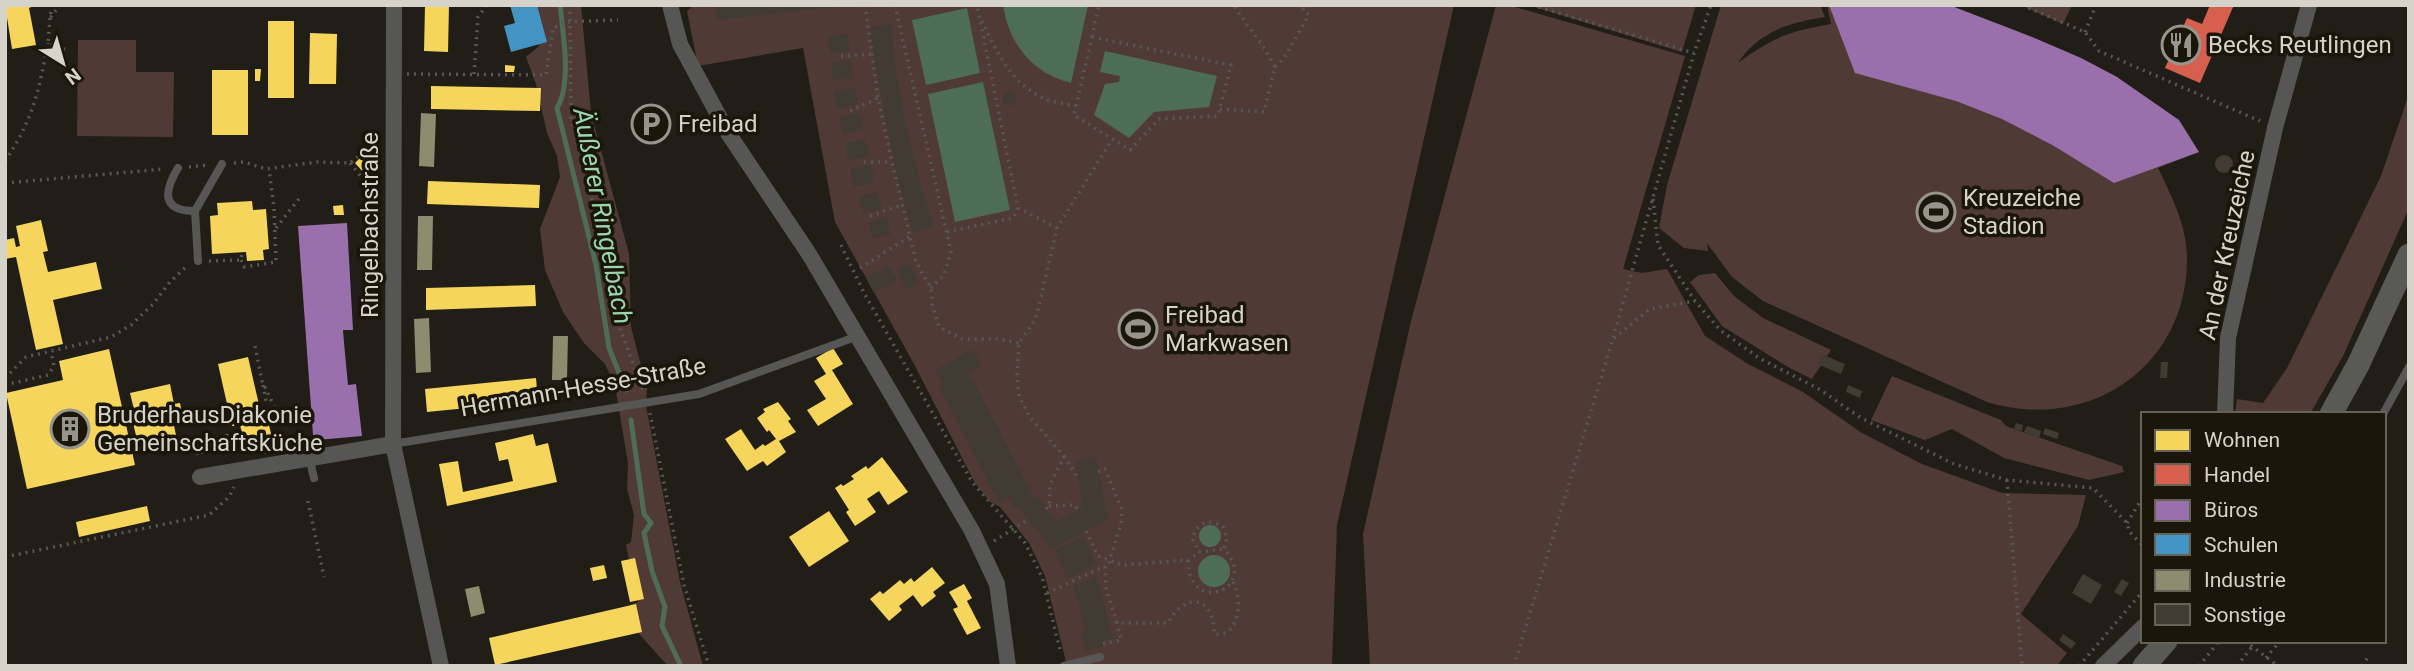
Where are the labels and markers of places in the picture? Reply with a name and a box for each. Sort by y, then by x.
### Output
restaurant icon: Becks Reutlingen [2160,24,2202,66]
place label: Becks Reutlingen [2208,31,2392,59]
parking icon: Freibad [630,103,672,145]
place label: Freibad [678,110,758,138]
place label: Kreuzeiche Stadion [1963,184,2081,240]
sports icon: Kreuzeiche Stadion [1915,191,1957,233]
place label: Freibad Markwasen [1165,301,1289,357]
sports icon: Freibad Markwasen [1117,308,1159,350]
place label: BruderhausDiakonie Gemeinschaftsküche [97,401,323,457]
building icon: BruderhausDiakonie Gemeinschaftsküche [49,408,91,450]

